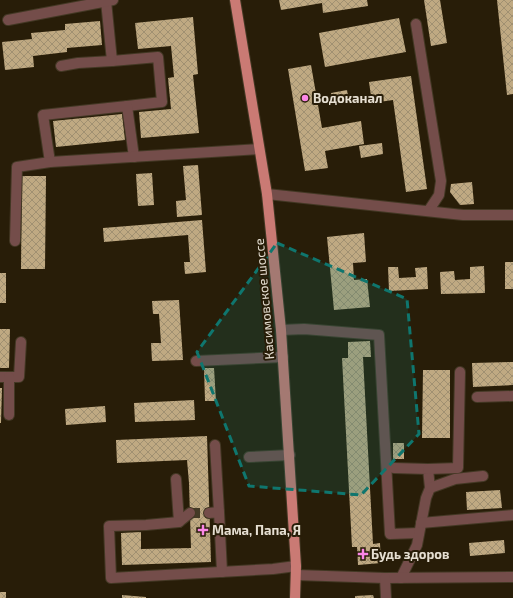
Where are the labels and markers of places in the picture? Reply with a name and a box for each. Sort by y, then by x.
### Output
place label: Водоканал [313,90,383,106]
marker: Водоканал [300,93,310,103]
place label: Мама, Папа, Я [212,522,301,538]
marker: Мама, Папа, Я [197,524,209,536]
place label: Будь здоров [371,546,449,562]
marker: Будь здоров [358,549,368,559]

